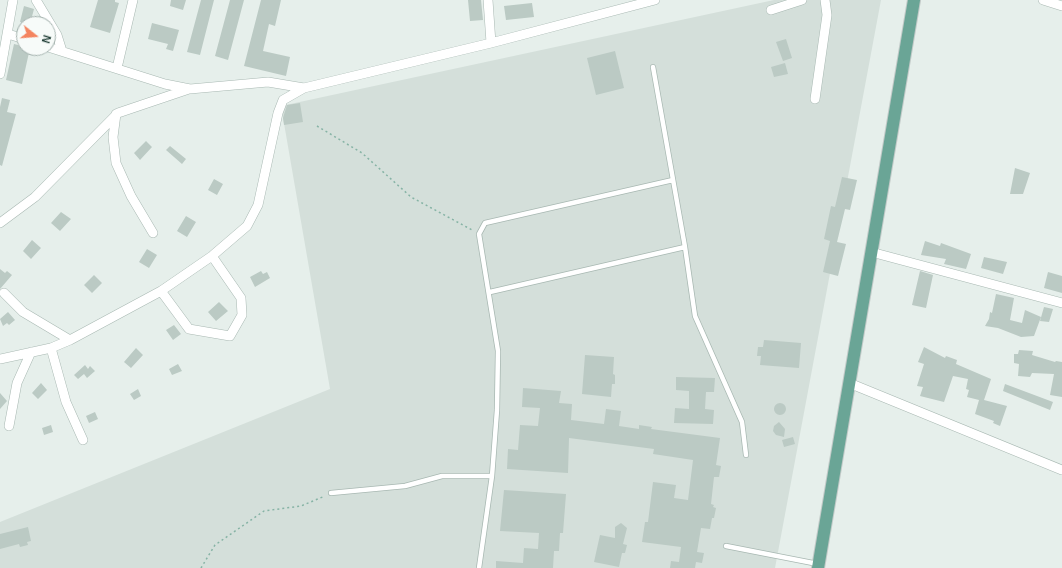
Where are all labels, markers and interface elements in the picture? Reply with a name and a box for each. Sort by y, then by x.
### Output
north arrow [16,16,56,56]
text: N [40,34,53,45]

